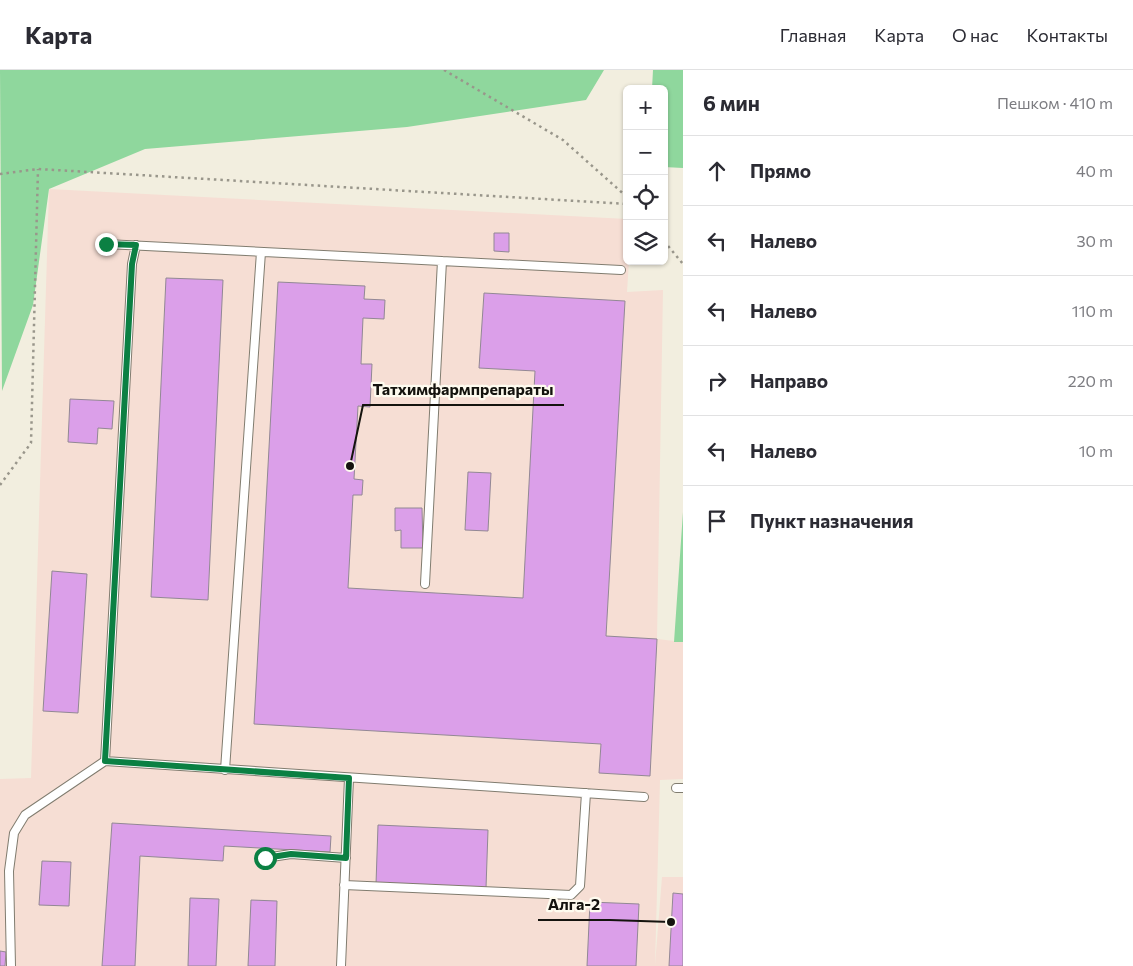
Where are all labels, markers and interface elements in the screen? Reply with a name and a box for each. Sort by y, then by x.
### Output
text: Карта [25,20,92,49]
text: Главная [780,24,846,46]
text: Карта [874,24,924,46]
text: О нас [952,24,999,46]
text: Контакты [1027,24,1108,46]
map controls [623,85,668,265]
button: + [623,85,668,130]
text: 6 мин [703,90,760,115]
text: Пешком · 410 m [997,93,1113,112]
button: − [623,130,668,175]
icon: ahead [703,157,731,185]
text: Прямо [750,159,811,182]
text: 40 m [1076,161,1113,180]
button: locate [623,175,668,220]
button: layers [623,220,668,265]
icon: left [703,227,731,255]
text: Налево [750,229,817,252]
text: 30 m [1076,231,1113,250]
route end [95,233,118,256]
icon: left [703,297,731,325]
text: Налево [750,299,817,322]
text: 110 m [1072,301,1113,320]
icon: right [703,367,731,395]
text: Направо [750,369,828,392]
text: 220 m [1068,371,1113,390]
callout: Татхимфармпрепараты [363,374,564,405]
text: Татхимфармпрепараты [373,379,553,398]
icon: left [703,437,731,465]
text: Налево [750,439,817,462]
text: 10 m [1079,441,1113,460]
icon: arrive [703,507,731,535]
text: Пункт назначения [750,509,913,532]
route start [254,847,277,870]
callout: Алга-2 [538,889,610,920]
text: Алга-2 [548,894,600,913]

